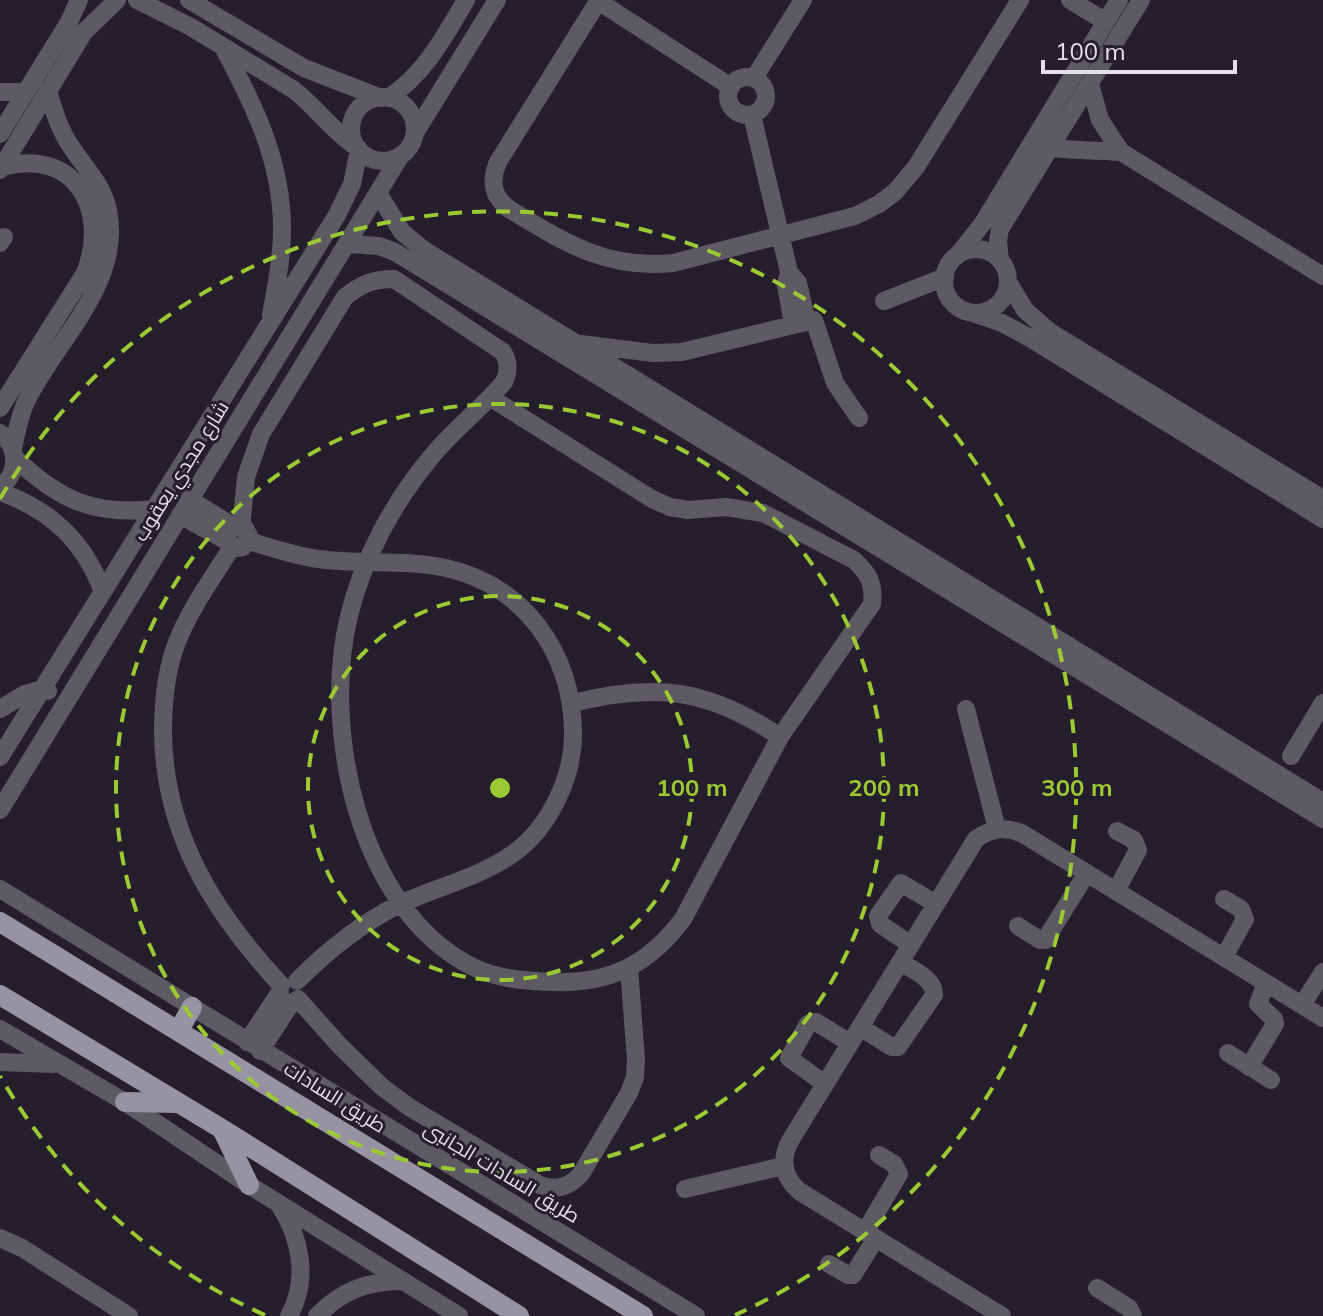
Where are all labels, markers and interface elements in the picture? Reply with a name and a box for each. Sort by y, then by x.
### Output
scale bar [1043,24,1235,74]
text: 100 m [1055,36,1126,66]
street label: شارع مجدي يعقوب [127,396,237,548]
text: 100 m [656,772,728,802]
text: 200 m [848,772,920,802]
text: 300 m [1041,772,1113,802]
centre of rings [486,774,514,802]
street label: طريق السادات [279,1055,391,1139]
street label: طريق السادات الجانبى [419,1115,585,1229]

